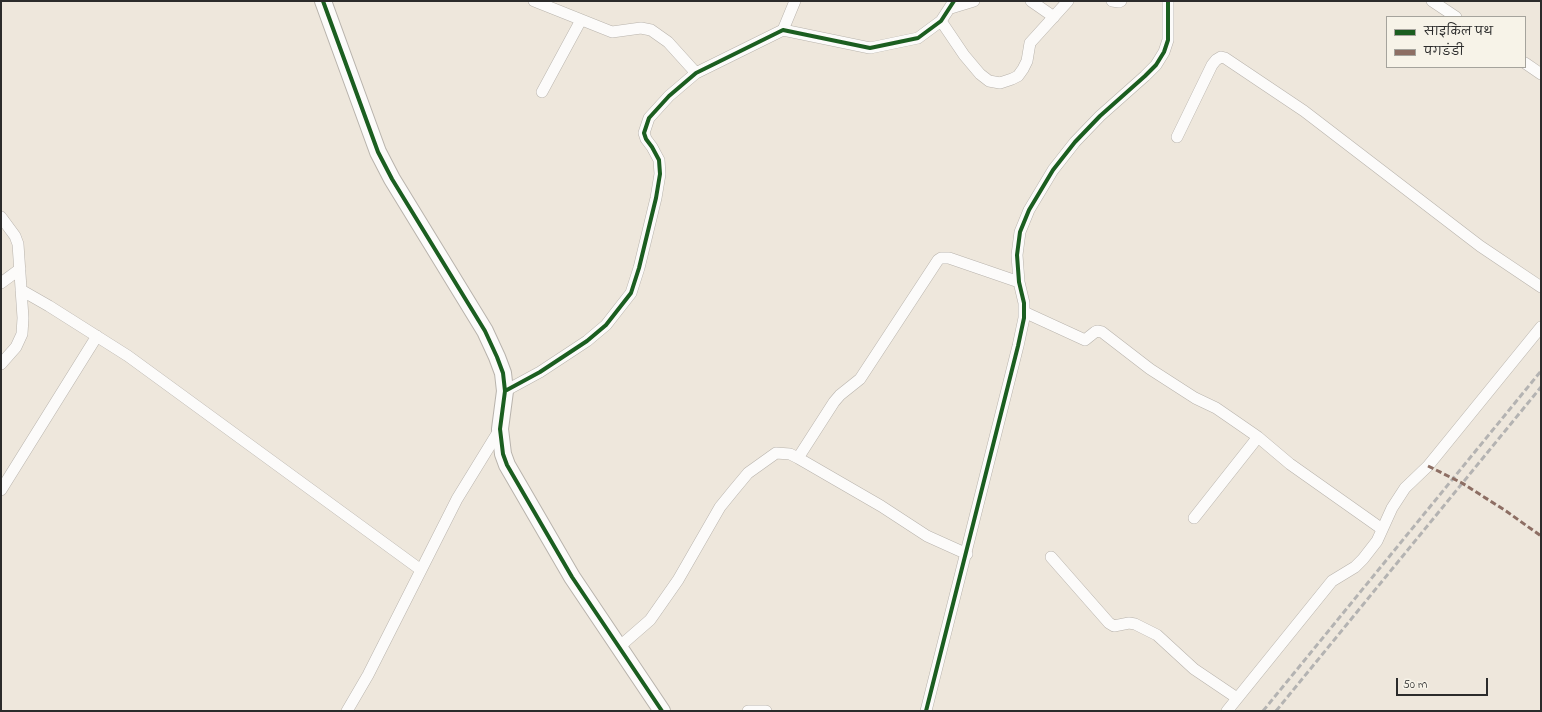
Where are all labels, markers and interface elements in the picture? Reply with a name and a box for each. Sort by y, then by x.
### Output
legend [1386,16,1526,68]
text: साइकिल पथ [1424,23,1493,41]
text: पगडंडी [1424,43,1464,61]
scale bar [1398,670,1490,696]
text: 50 m [1403,676,1427,694]

